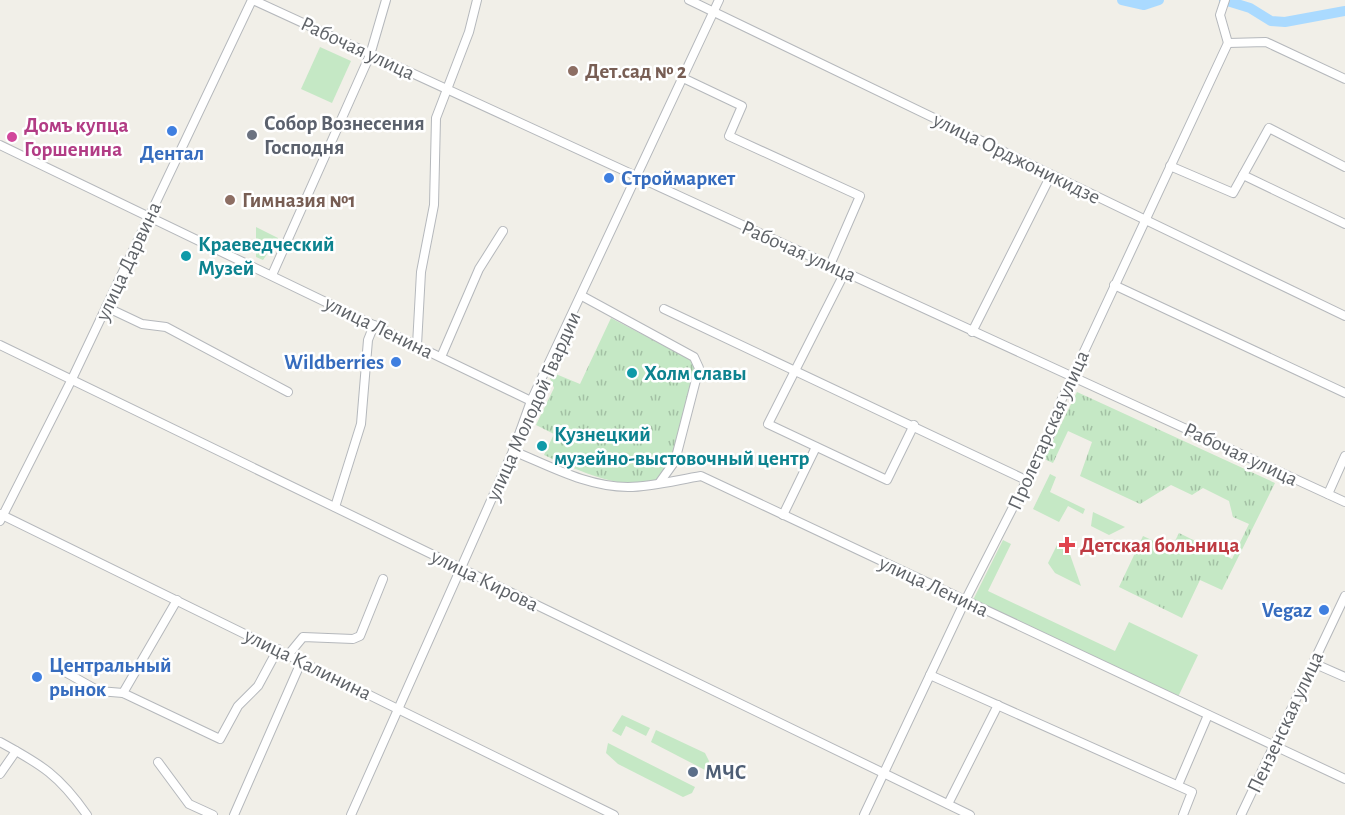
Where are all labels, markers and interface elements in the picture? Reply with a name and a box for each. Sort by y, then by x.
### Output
street label: Рабочая улица [298,13,418,84]
place label: Дет.сад № 2 [585,61,687,82]
marker: Дет.сад № 2 [566,64,580,78]
street label: улица Орджоникидзе [929,108,1104,208]
place label: Собор Вознесения Господня [264,113,425,158]
place label: Домъ купца Горшенина [24,115,128,160]
marker: Дентал [165,124,179,138]
marker: Собор Вознесения Господня [245,128,259,142]
marker: Домъ купца Горшенина [5,130,19,144]
place label: Дентал [140,143,204,164]
place label: Строймаркет [621,168,736,189]
marker: Строймаркет [602,171,616,185]
place label: Гимназия №1 [242,190,356,211]
marker: Гимназия №1 [223,193,237,207]
street label: улица Дарвина [91,198,165,325]
street label: Рабочая улица [738,217,860,286]
place label: Краеведческий Музей [198,234,335,279]
marker: Краеведческий Музей [179,249,193,263]
street label: улица Ленина [320,292,437,363]
street label: улица Молодой Гвардии [482,308,585,505]
street label: Пролетарская улица [1004,347,1093,513]
place label: Wildberries [284,352,384,373]
marker: Wildberries [389,355,403,369]
place label: Холм славы [644,363,747,384]
marker: Холм славы [625,366,639,380]
street label: Рабочая улица [1181,419,1301,490]
place label: Кузнецкий музейно-выстовочный центр [554,424,809,469]
marker: Кузнецкий музейно-выстовочный центр [535,439,549,453]
place label: Детская больница [1080,535,1239,556]
marker: Детская больница [1058,536,1076,554]
street label: улица Кирова [427,545,542,616]
street label: улица Ленина [875,552,992,621]
place label: Vegaz [1262,600,1312,621]
marker: Vegaz [1317,603,1331,617]
street label: улица Калинина [240,624,375,704]
street label: Пензенская улица [1243,648,1328,796]
place label: Центральный рынок [49,655,171,700]
marker: Центральный рынок [30,670,44,684]
place label: МЧС [705,762,746,783]
marker: МЧС [686,765,700,779]

